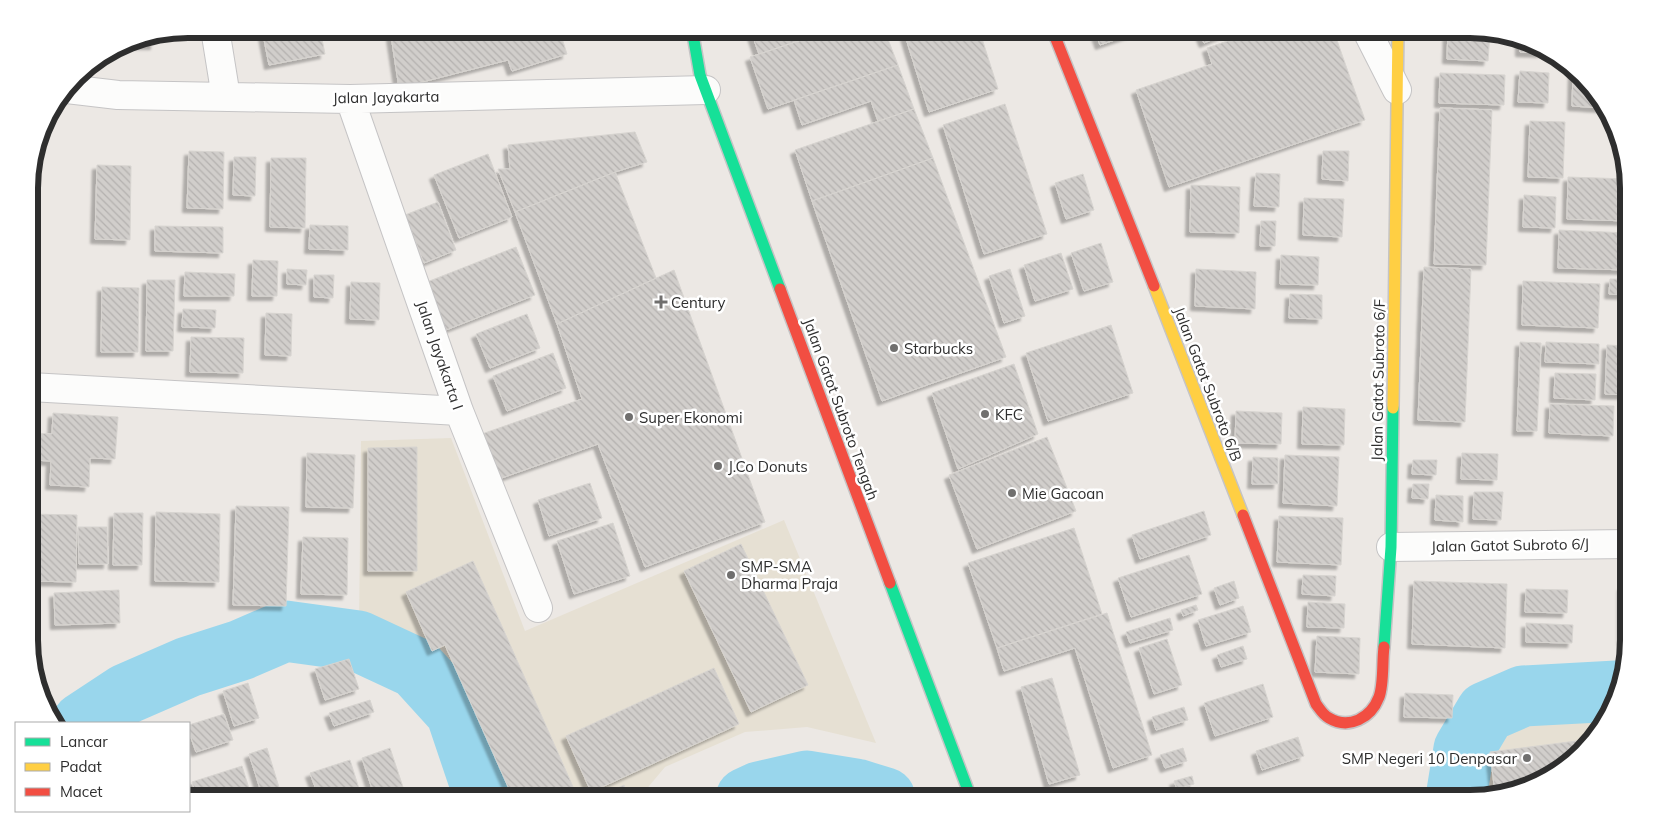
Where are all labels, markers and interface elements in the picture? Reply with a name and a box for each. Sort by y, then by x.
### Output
street label: Jalan Jayakarta [333,87,439,107]
place label: Century [671,293,725,312]
marker: Century [655,296,667,308]
street label: Jalan Jayakarta I [412,298,468,412]
street label: Jalan Gatot Subroto 6/F [1367,299,1389,461]
street label: Jalan Gatot Subroto 6/B [1170,304,1246,464]
street label: Jalan Gatot Subroto Tengah [799,315,883,503]
place label: Starbucks [904,339,973,358]
marker: Starbucks [888,342,900,354]
place label: KFC [995,405,1023,424]
place label: Super Ekonomi [639,408,743,427]
marker: KFC [979,408,991,420]
marker: Super Ekonomi [623,411,635,423]
place label: J.Co Donuts [728,457,808,476]
marker: J.Co Donuts [712,460,724,472]
place label: Mie Gacoan [1022,484,1104,503]
marker: Mie Gacoan [1006,487,1018,499]
street label: Jalan Gatot Subroto 6/J [1431,534,1589,556]
place label: SMP-SMA Dharma Praja [741,557,838,593]
marker: SMP-SMA Dharma Praja [725,569,737,581]
legend [15,722,190,812]
text: Lancar [60,732,108,751]
place label: SMP Negeri 10 Denpasar [1342,749,1518,768]
marker: SMP Negeri 10 Denpasar [1521,752,1533,764]
text: Padat [60,757,102,776]
text: Macet [60,782,103,801]

